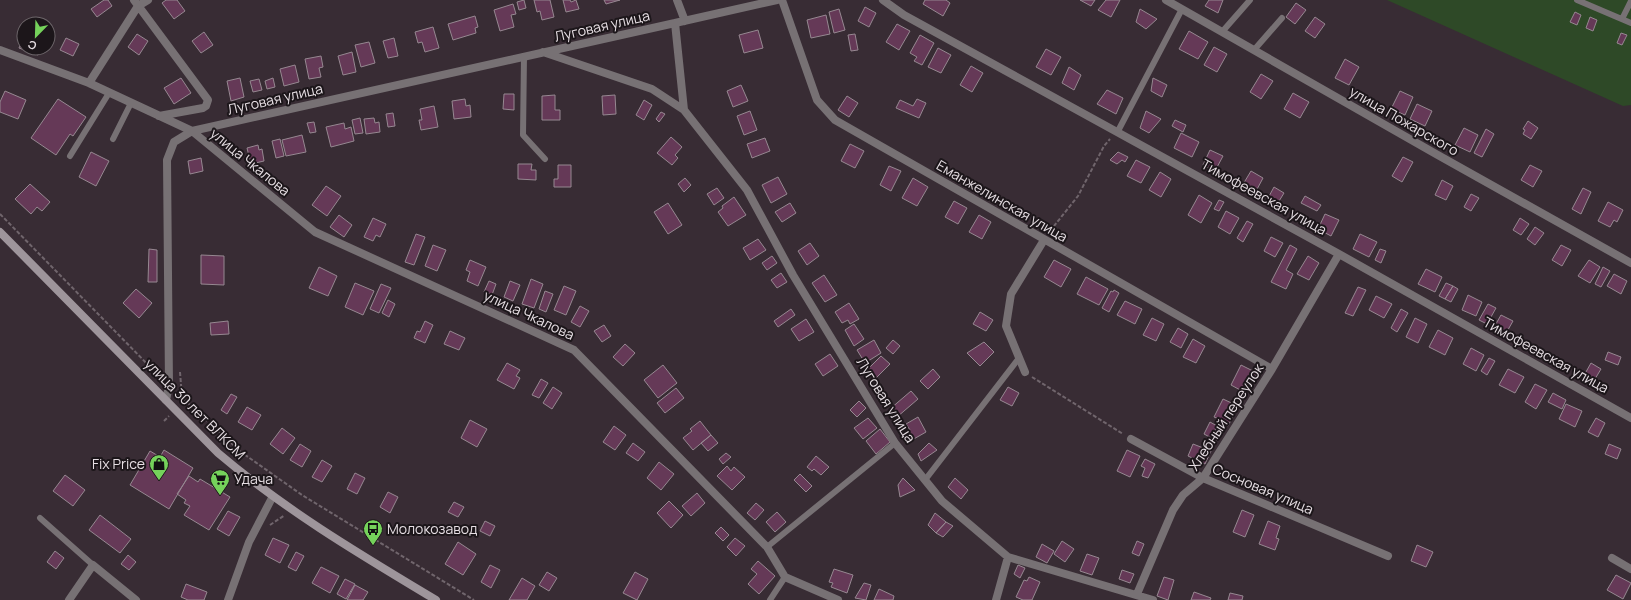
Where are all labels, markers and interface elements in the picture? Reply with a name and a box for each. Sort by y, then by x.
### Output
street label: Луговая улица [552,5,651,46]
north arrow [16,16,56,56]
text: С [25,37,39,54]
street label: Луговая улица [225,78,324,119]
street label: улица Пожарского [1346,82,1462,160]
street label: улица Чкалова [206,123,294,200]
street label: Тимофеевская улица [1198,154,1330,239]
street label: Еманжелинская улица [933,155,1071,246]
street label: улица Чкалова [481,285,578,344]
street label: Тимофеевская улица [1480,312,1612,397]
street label: Луговая улица [853,353,920,446]
street label: улица 30 лет ВЛКСМ [141,354,250,463]
street label: Хлебный переулок [1184,359,1268,474]
shop icon: Fix Price [148,453,170,481]
place label: Fix Price [92,454,145,473]
street label: Сосновая улица [1210,459,1317,518]
supermarket icon: Удача [209,468,231,496]
place label: Удача [234,469,273,488]
bus stop icon: Молокозавод [362,518,384,546]
place label: Молокозавод [387,519,477,538]

